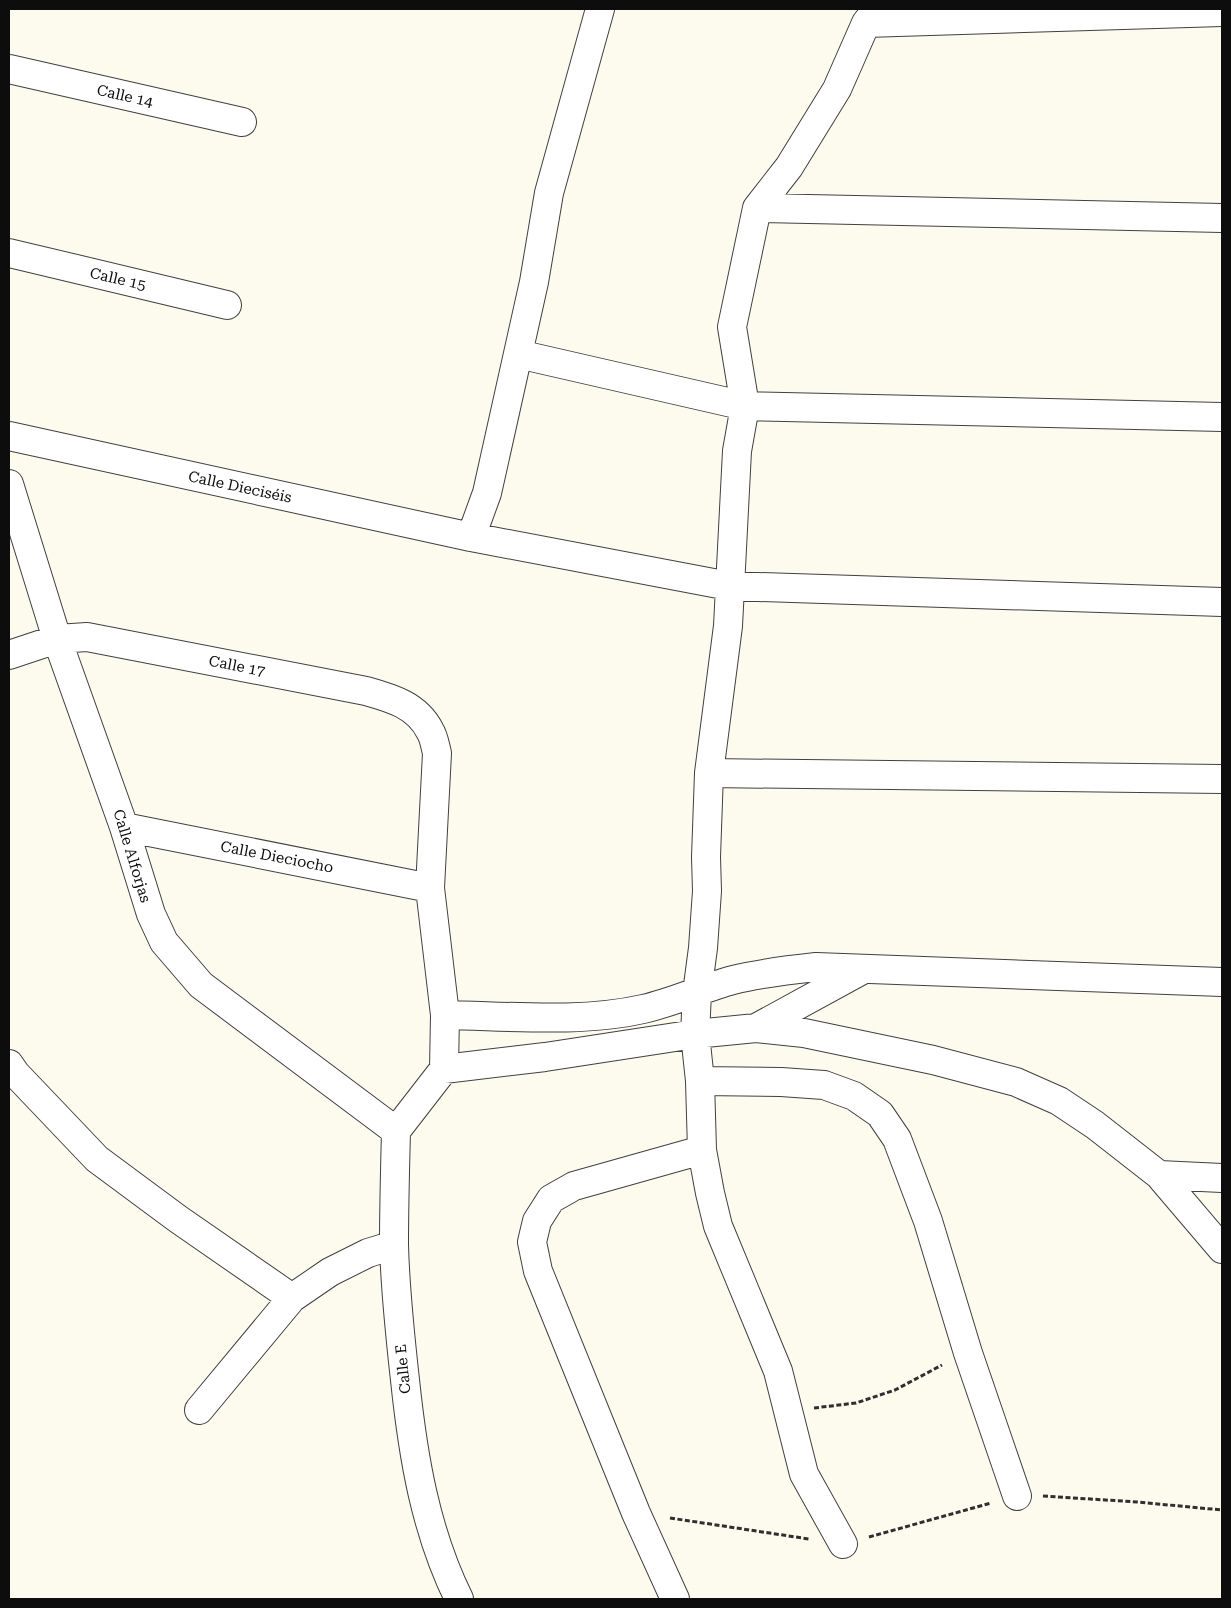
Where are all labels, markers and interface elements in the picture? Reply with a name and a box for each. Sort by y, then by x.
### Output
street label: Calle 14 [95,81,155,111]
street label: Calle 15 [88,264,148,294]
street label: Calle Dieciséis [187,467,293,507]
street label: Calle 17 [207,652,267,680]
street label: Calle Alforjas [109,807,155,905]
street label: Calle Dieciocho [219,837,335,877]
street label: Calle E [391,1343,415,1395]

